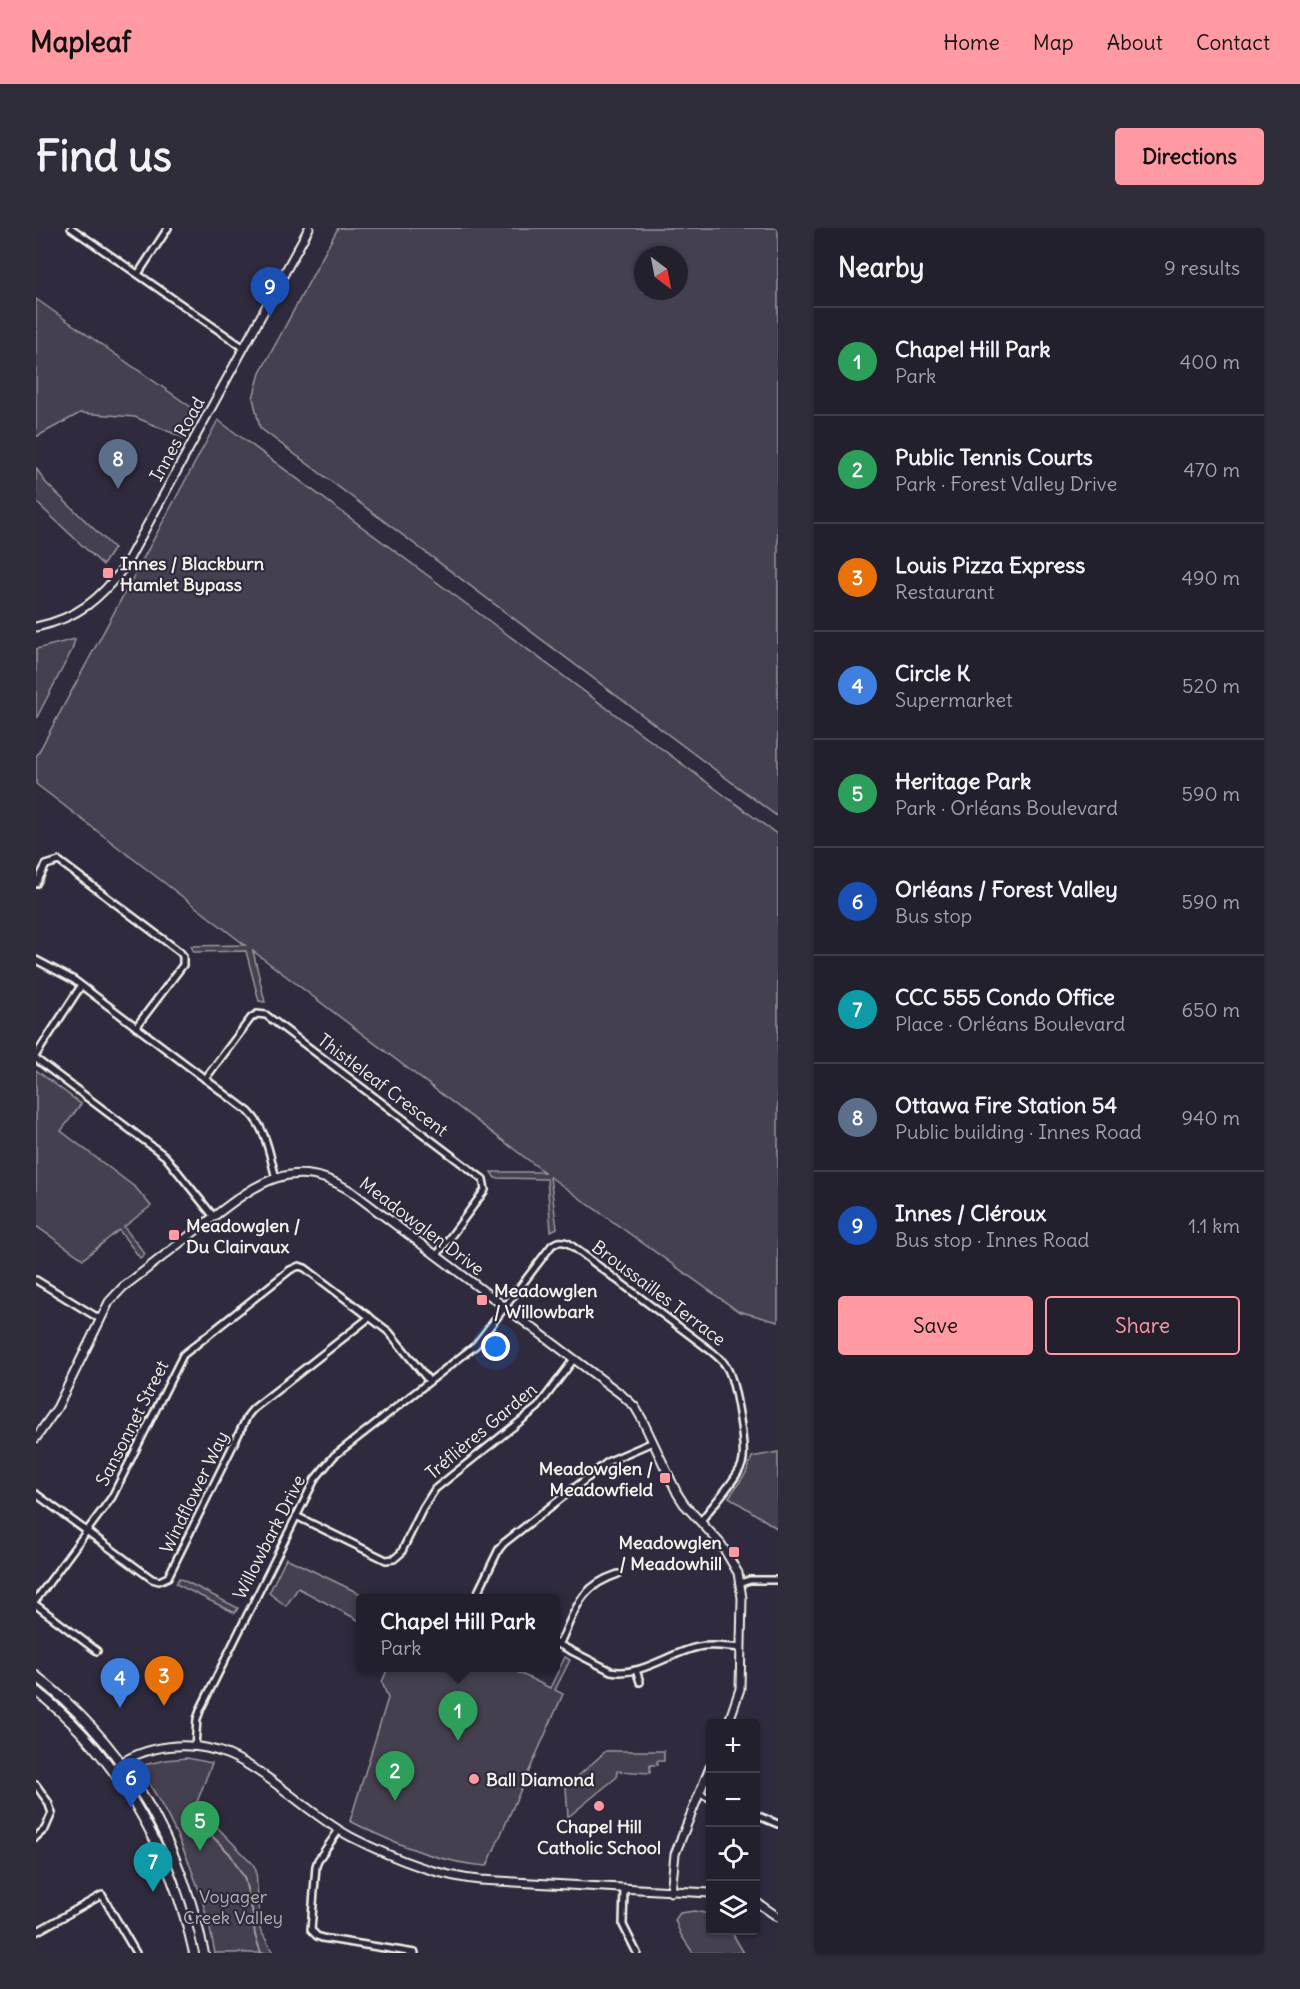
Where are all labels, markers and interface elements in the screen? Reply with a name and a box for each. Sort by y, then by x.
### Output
text: Mapleaf [30,24,131,60]
text: Home [943,29,1000,56]
text: Map [1033,29,1074,56]
text: About [1107,29,1163,56]
text: Contact [1196,29,1270,56]
button: Directions [1115,128,1264,185]
text: Find us [36,130,172,182]
north arrow [634,246,688,300]
text: Nearby [838,251,924,284]
text: 9 results [1164,255,1240,280]
pin: 9 [250,268,290,317]
text: Chapel Hill Park [895,335,1051,363]
text: 1 [854,349,861,374]
text: 400 m [1180,349,1240,374]
text: Park [895,363,936,388]
street label: Innes Road [144,392,210,485]
pin: 8 [98,440,137,489]
text: Public Tennis Courts [895,443,1093,471]
text: 2 [852,457,863,482]
text: 470 m [1183,457,1240,482]
text: Park · Forest Valley Drive [895,471,1117,496]
text: Louis Pizza Express [895,551,1085,579]
place label: Innes / Blackburn Hamlet Bypass [120,552,265,596]
text: 3 [852,565,863,590]
text: 490 m [1181,565,1240,590]
marker: Innes / Blackburn Hamlet Bypass [101,566,115,580]
text: Restaurant [895,579,994,604]
text: Circle K [895,659,970,687]
text: 4 [852,673,863,698]
text: 520 m [1182,673,1240,698]
text: Supermarket [895,687,1013,712]
text: Heritage Park [895,767,1031,795]
text: 5 [852,781,863,806]
text: 590 m [1182,781,1240,806]
text: Park · Orléans Boulevard [895,795,1118,820]
text: Orléans / Forest Valley [895,875,1118,903]
text: 6 [852,889,863,914]
text: 590 m [1182,889,1240,914]
text: Bus stop [895,903,972,928]
text: CCC 555 Condo Office [895,983,1115,1011]
text: 7 [853,997,862,1022]
text: 650 m [1182,997,1240,1022]
text: Place · Orléans Boulevard [895,1011,1125,1036]
street label: Thistleleaf Crescent [313,1028,453,1142]
text: Ottawa Fire Station 54 [895,1091,1117,1119]
text: 8 [852,1105,863,1130]
text: 940 m [1181,1105,1240,1130]
text: Public building · Innes Road [895,1119,1142,1144]
street label: Meadowglen Drive [355,1172,489,1280]
text: Innes / Cléroux [895,1199,1046,1227]
text: 9 [852,1213,863,1238]
text: 1.1 km [1188,1213,1240,1238]
place label: Meadowglen / Du Clairvaux [186,1214,300,1258]
text: Bus stop · Innes Road [895,1227,1089,1252]
marker: Meadowglen / Du Clairvaux [167,1228,181,1242]
street label: Broussailles Terrace [588,1235,730,1351]
place label: Meadowglen / Willowbark [494,1279,598,1323]
marker: Meadowglen / Willowbark [475,1293,489,1307]
button: Save [838,1296,1033,1355]
button: Share [1045,1296,1240,1355]
your location [481,1332,510,1361]
street label: Sansonnet Street [90,1356,174,1490]
street label: Tréflières Garden [421,1378,541,1484]
street label: Windflower Way [154,1427,234,1557]
place label: Meadowglen / Meadowfield [539,1457,653,1501]
street label: Willowbark Drive [228,1471,310,1603]
marker: Meadowglen / Meadowfield [658,1471,672,1485]
place label: Meadowglen / Meadowhill [619,1531,723,1575]
marker: Meadowglen / Meadowhill [727,1545,741,1559]
popup [356,1594,560,1672]
text: Chapel Hill Park [380,1607,536,1635]
text: Park [380,1635,422,1660]
pin: 3 [144,1656,184,1706]
pin: 4 [100,1658,140,1708]
pin: 1 [438,1692,478,1741]
map controls [706,1719,760,1935]
button: + [706,1719,760,1773]
pin: 2 [376,1752,414,1801]
pin: 6 [112,1758,151,1808]
place label: Ball Diamond [486,1768,595,1791]
marker: Ball Diamond [467,1772,481,1786]
button: − [706,1773,760,1827]
marker: Chapel Hill Catholic School [592,1799,606,1813]
pin: 5 [180,1802,220,1851]
place label: Chapel Hill Catholic School [537,1815,661,1859]
button: locate [706,1827,760,1881]
pin: 7 [134,1842,172,1892]
button: layers [706,1881,760,1935]
park label: Voyager Creek Valley [183,1885,283,1929]

